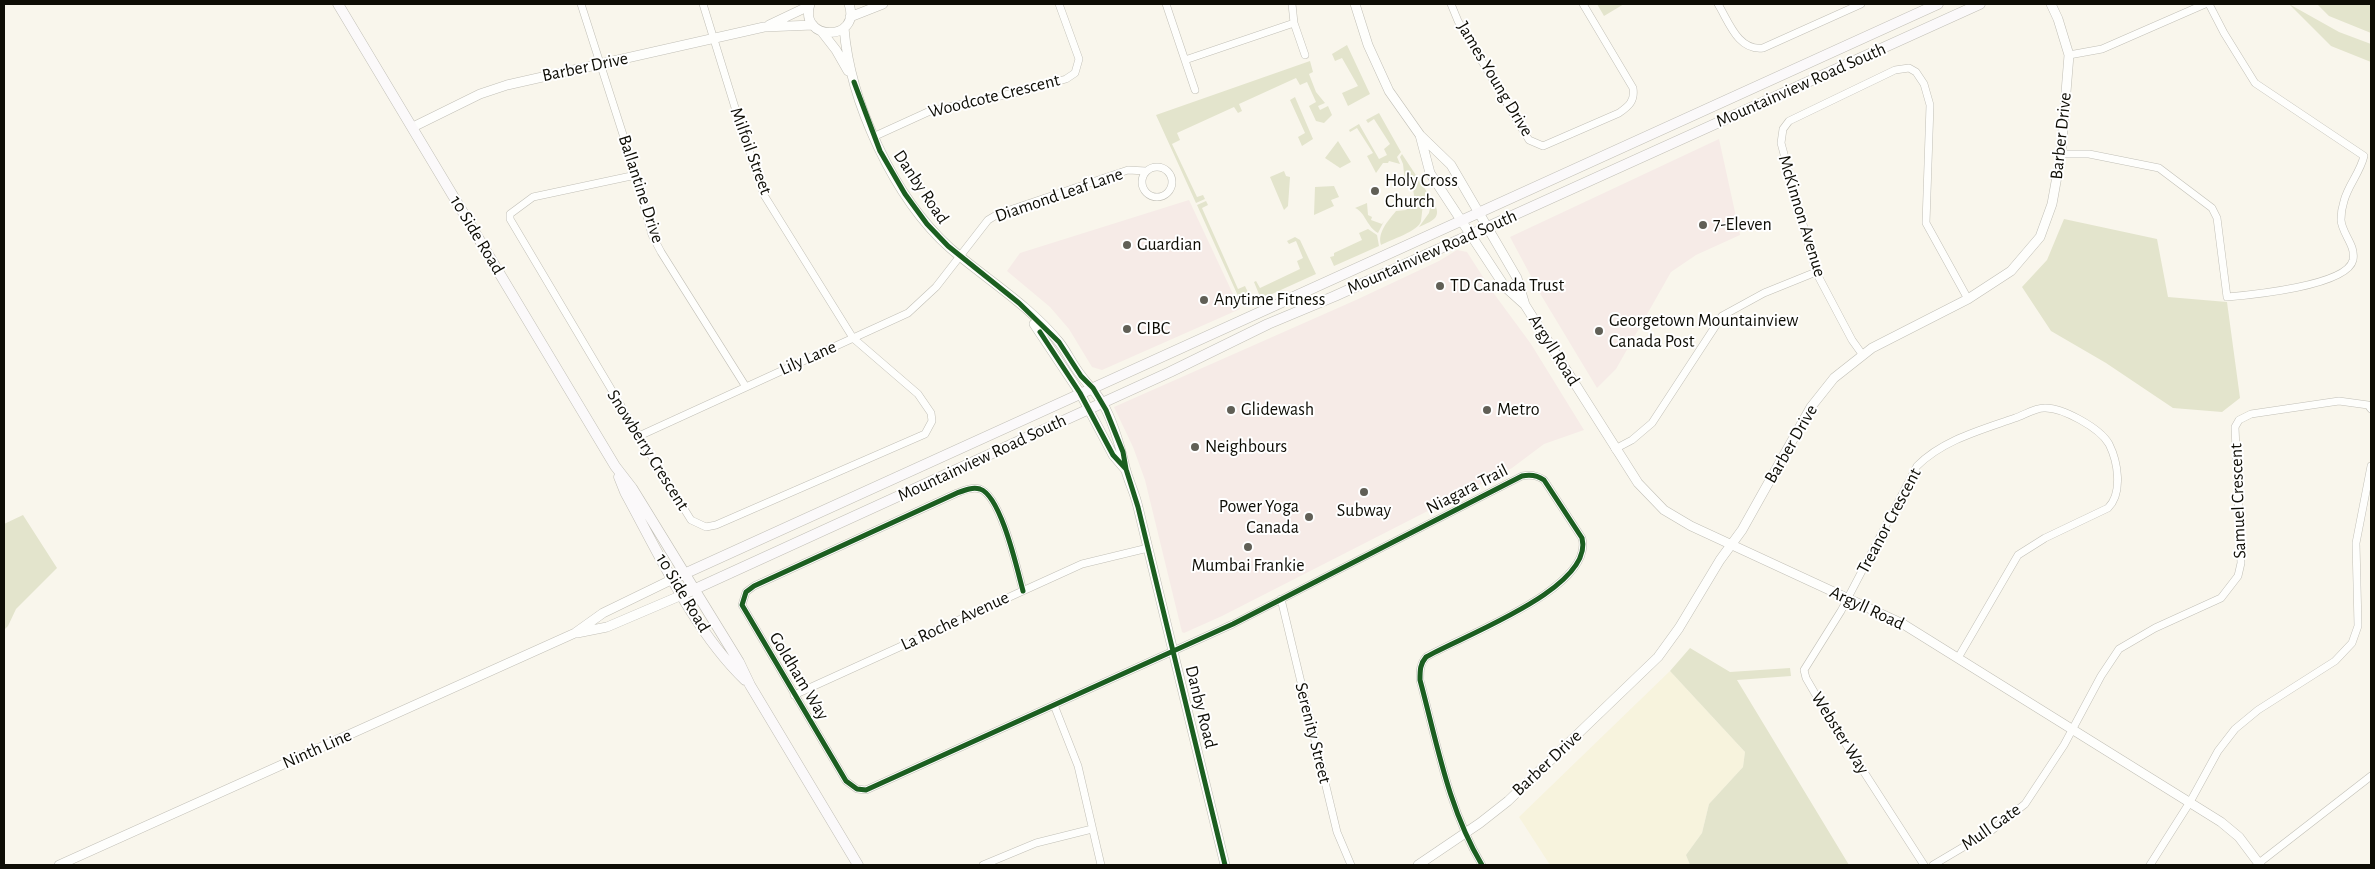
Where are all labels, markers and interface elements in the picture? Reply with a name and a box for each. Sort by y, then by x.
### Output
street label: James Young Drive [1452,18,1538,140]
street label: Mountainview Road South [1713,38,1889,132]
street label: Barber Drive [540,47,630,87]
street label: Woodcote Crescent [926,69,1062,123]
street label: Barber Drive [2046,91,2076,181]
street label: Milfoil Street [725,104,777,198]
street label: Ballantine Drive [613,132,669,246]
street label: Danby Road [888,146,954,228]
street label: McKinnon Avenue [1773,153,1831,279]
street label: Diamond Leaf Lane [992,163,1126,227]
place label: Holy Cross Church [1385,170,1458,212]
marker: Holy Cross Church [1369,185,1381,197]
street label: 10 Side Road [445,192,509,278]
street label: Mountainview Road South [1344,205,1520,299]
place label: 7-Eleven [1713,214,1772,236]
marker: 7-Eleven [1697,219,1709,231]
place label: Guardian [1137,234,1202,256]
marker: Guardian [1121,239,1133,251]
place label: TD Canada Trust [1450,275,1564,297]
marker: TD Canada Trust [1434,280,1446,292]
place label: Anytime Fitness [1214,289,1325,311]
marker: Anytime Fitness [1198,294,1210,306]
street label: Argyll Road [1524,310,1584,390]
place label: Georgetown Mountainview Canada Post [1609,310,1798,352]
place label: CIBC [1137,318,1170,340]
marker: CIBC [1121,323,1133,335]
marker: Georgetown Mountainview Canada Post [1593,325,1605,337]
street label: Lily Lane [776,336,840,380]
street label: Snowberry Crescent [602,386,694,514]
place label: Glidewash [1241,399,1314,421]
place label: Metro [1497,399,1540,421]
street label: Barber Drive [1760,401,1822,487]
marker: Glidewash [1225,404,1237,416]
marker: Metro [1481,404,1493,416]
street label: Mountainview Road South [894,409,1070,507]
place label: Neighbours [1205,436,1287,458]
marker: Neighbours [1189,441,1201,453]
street label: Samuel Crescent [2225,443,2251,559]
street label: Niagara Trail [1422,459,1512,519]
street label: Treanor Crescent [1852,464,1926,578]
marker: Subway [1358,486,1370,498]
place label: Power Yoga Canada [1219,496,1299,538]
place label: Subway [1337,500,1391,522]
marker: Power Yoga Canada [1303,511,1315,523]
marker: Mumbai Frankie [1242,541,1254,553]
street label: 10 Side Road [651,550,715,636]
place label: Mumbai Frankie [1191,555,1305,577]
street label: Argyll Road [1826,581,1908,635]
street label: La Roche Avenue [897,586,1013,656]
street label: Goldham Way [764,628,834,724]
street label: Danby Road [1180,663,1222,751]
street label: Serenity Street [1290,680,1336,786]
street label: Webster Way [1806,688,1874,778]
street label: Ninth Line [279,724,355,774]
street label: Barber Drive [1508,725,1586,801]
street label: Mull Gate [1957,799,2025,855]

